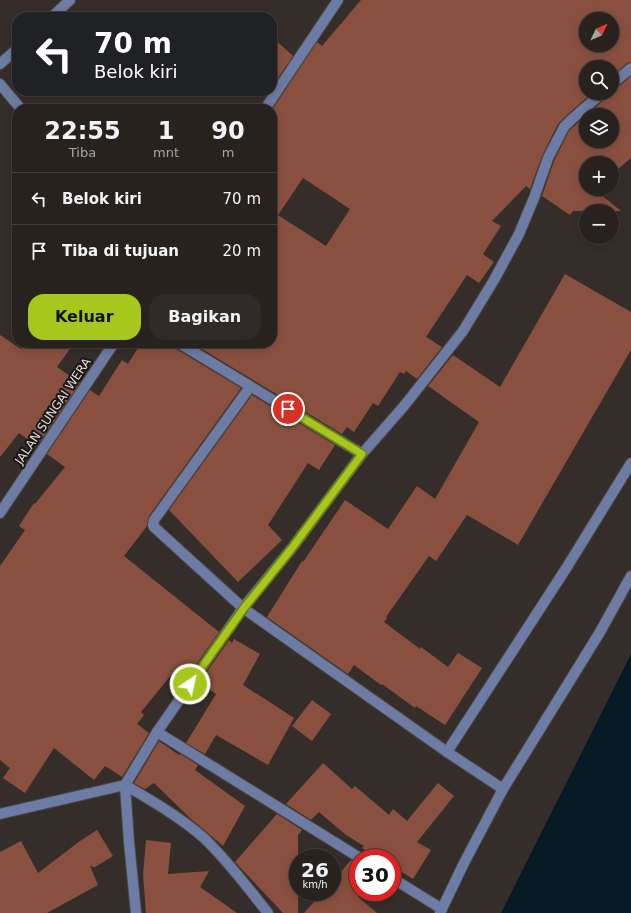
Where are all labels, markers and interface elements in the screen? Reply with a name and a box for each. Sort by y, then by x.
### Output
north arrow [579,12,619,52]
map controls [579,12,619,244]
text: 70 m [94,27,172,60]
icon: left [28,28,80,80]
button: search [579,60,619,100]
text: Belok kiri [94,61,177,82]
button: layers [579,108,619,148]
text: 22:55 [44,117,121,145]
text: 1 [158,117,174,145]
text: 90 [211,117,245,145]
text: Tiba [69,145,96,160]
text: mnt [153,145,179,160]
text: m [222,145,234,160]
button: + [579,156,619,196]
icon: left [28,188,50,210]
text: Belok kiri [62,190,142,208]
text: 70 m [223,190,261,208]
button: − [579,204,619,244]
icon: arrive [28,240,50,262]
text: Tiba di tujuan [62,242,179,260]
text: 20 m [223,242,261,260]
button: Keluar [28,294,141,340]
button: Bagikan [149,294,261,340]
street label: JALAN SUNGAI WERA [12,355,94,468]
pin [271,392,305,426]
icon: arrive [277,398,299,420]
position arrow [169,663,211,705]
speed limit sign: 30 [349,849,401,901]
text: 26 [301,858,329,882]
text: km/h [302,879,328,890]

